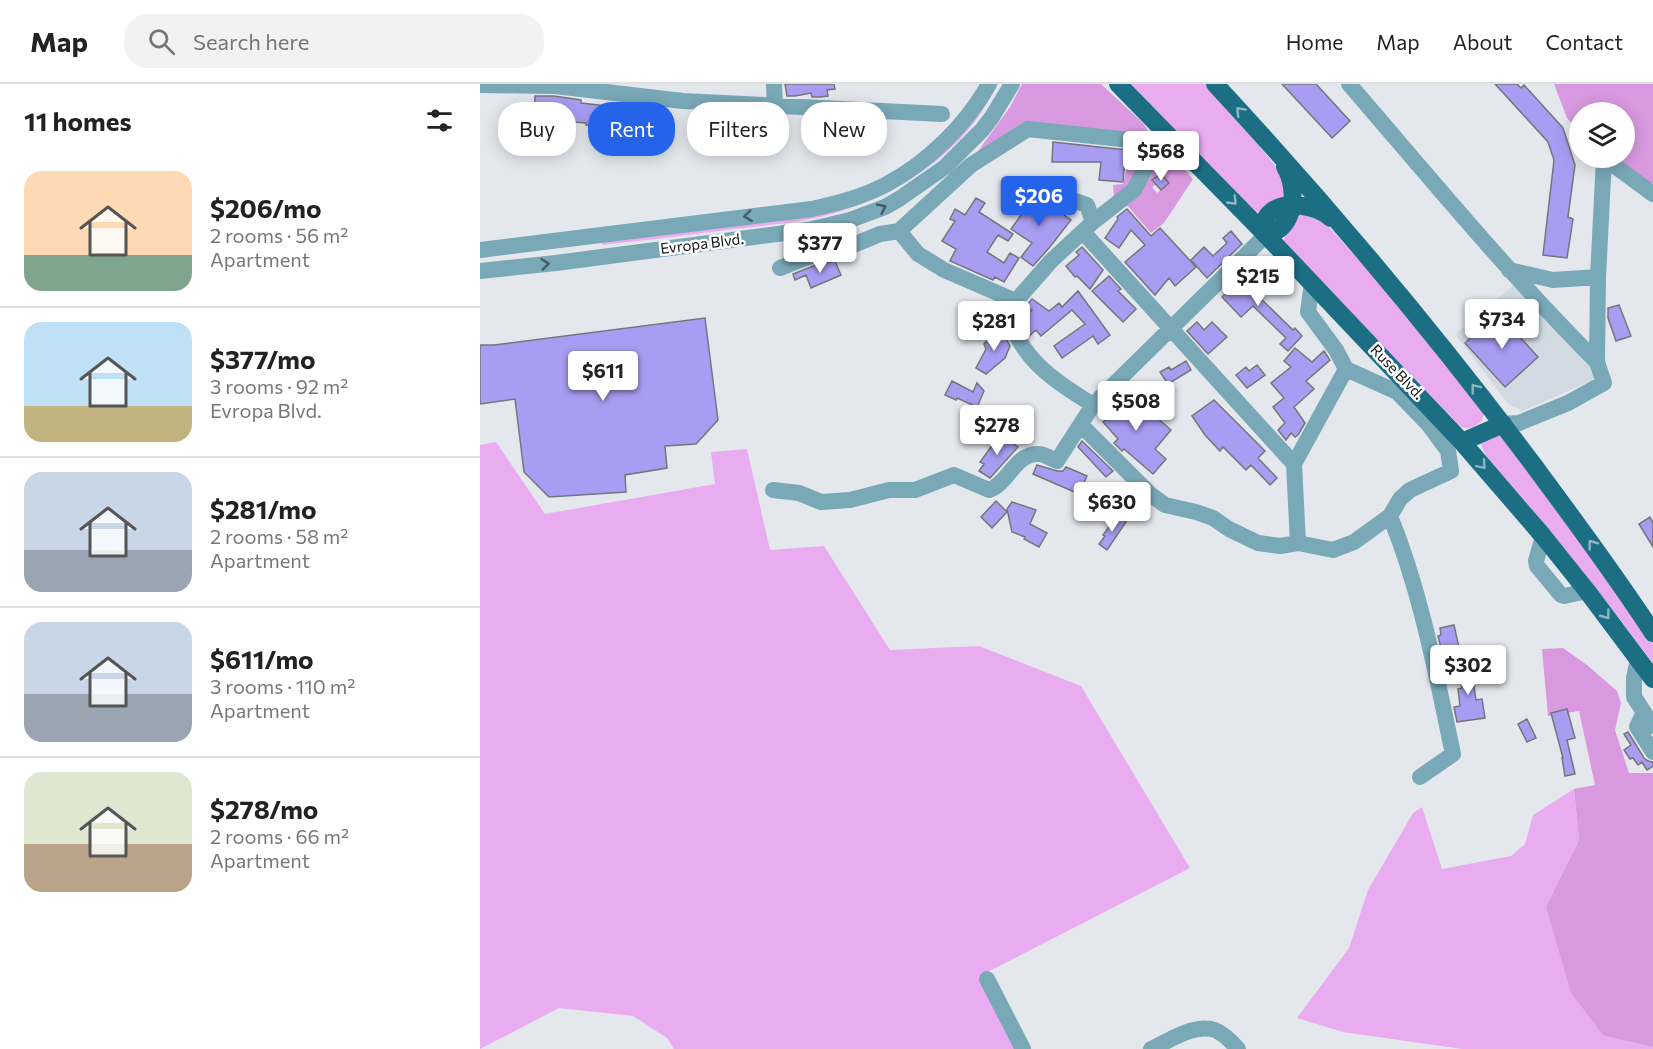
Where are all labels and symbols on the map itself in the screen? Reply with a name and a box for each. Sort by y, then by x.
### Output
one-way arrow [1236,107,1247,118]
pin: $568 [1125,131,1197,182]
pin: $206 [1003,176,1075,227]
one-way arrow [1226,194,1237,204]
one-way arrow [875,203,886,215]
one-way arrow [743,210,752,222]
pin: $377 [784,223,856,274]
street label: Evropa Blvd. [659,229,745,257]
pin: $215 [1222,256,1294,307]
one-way arrow [541,258,550,271]
pin: $734 [1466,299,1538,350]
pin: $281 [958,301,1030,352]
street label: Ruse Blvd. [1367,340,1428,402]
pin: $611 [567,351,639,402]
pin: $508 [1100,381,1172,432]
one-way arrow [1471,383,1482,394]
pin: $278 [961,405,1033,456]
one-way arrow [1475,458,1486,469]
pin: $630 [1076,482,1148,533]
one-way arrow [1588,539,1599,550]
one-way arrow [1598,609,1609,620]
pin: $302 [1432,645,1504,696]

